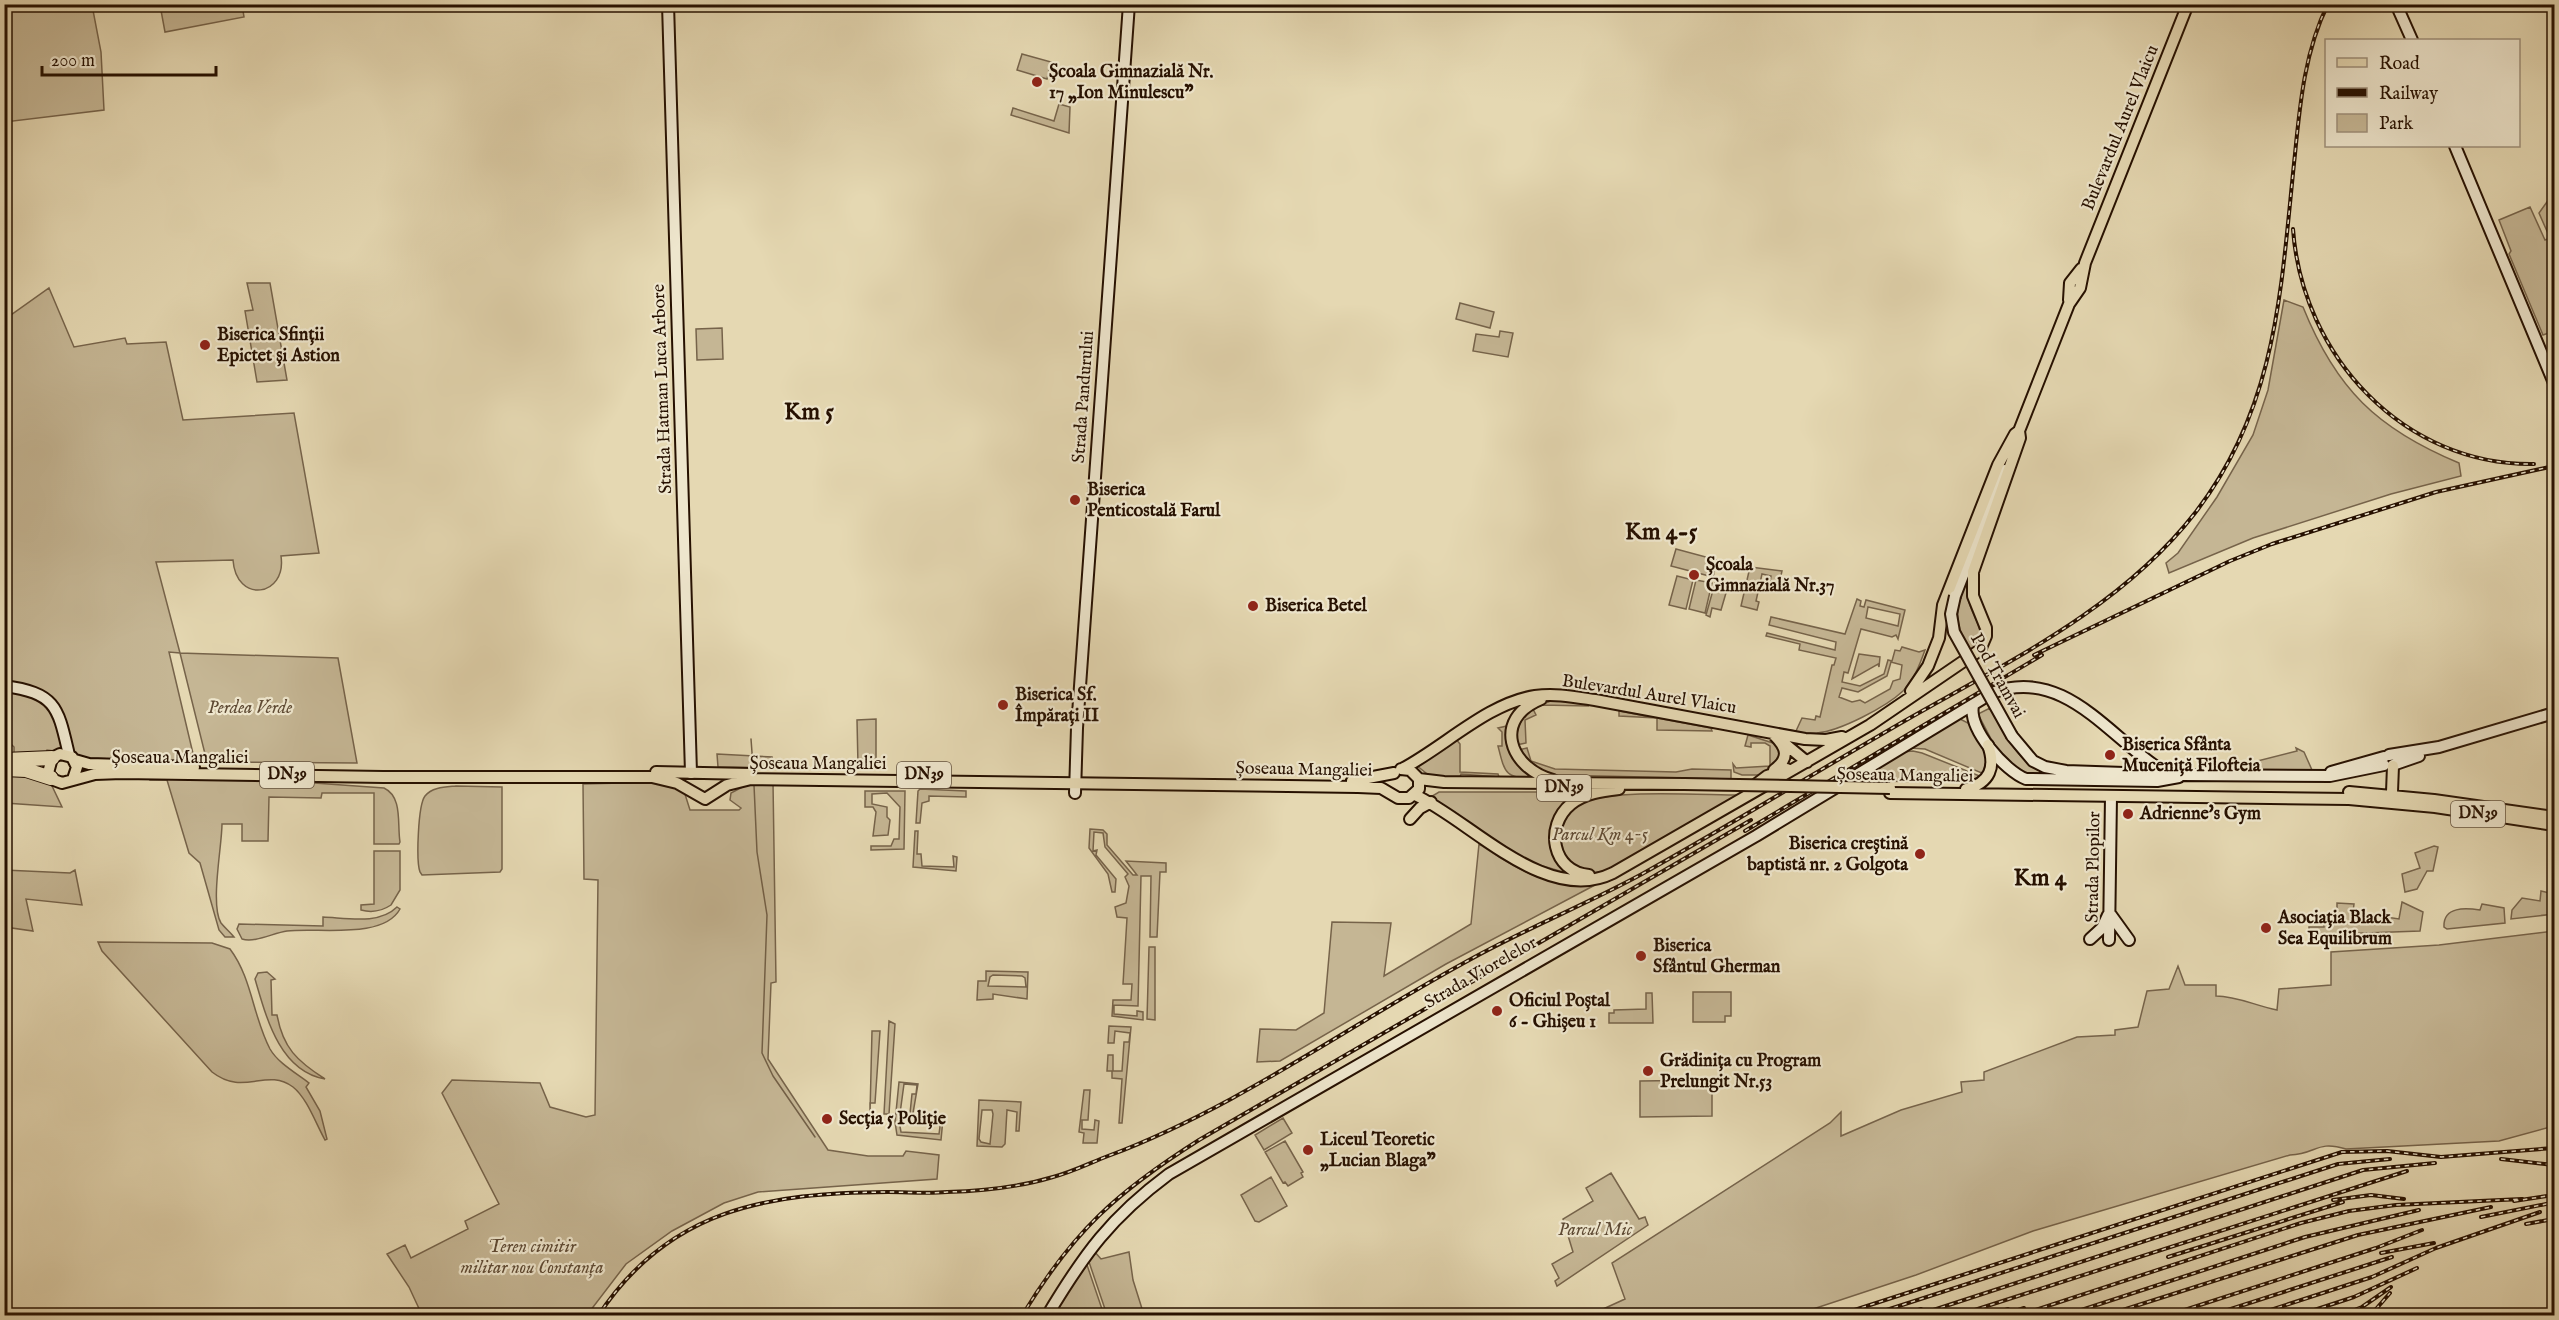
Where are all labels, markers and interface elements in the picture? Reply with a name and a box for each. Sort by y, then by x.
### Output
scale bar [42,39,216,77]
legend [2325,39,2520,147]
street label: Bulevardul Aurel Vlaicu [2077,42,2165,214]
text: 200 m [51,50,95,73]
text: Road [2379,53,2420,76]
place label: Școala Gimnazială Nr. 17 „Ion Minulescu” [1049,61,1214,105]
marker: Școala Gimnazială Nr. 17 „Ion Minulescu” [1030,75,1044,89]
text: Railway [2379,83,2438,106]
text: Park [2379,113,2414,136]
street label: Strada Hatman Luca Arbore [648,284,678,494]
place label: Biserica Sfinții Epictet și Astion [217,324,340,368]
street label: Strada Pandurului [1068,330,1100,464]
marker: Biserica Sfinții Epictet și Astion [198,338,212,352]
district label: Km 5 [784,397,834,428]
place label: Biserica Penticostală Farul [1087,479,1221,523]
marker: Biserica Penticostală Farul [1068,493,1082,507]
district label: Km 4-5 [1625,517,1698,548]
place label: Școala Gimnazială Nr.37 [1706,554,1834,598]
marker: Școala Gimnazială Nr.37 [1687,568,1701,582]
place label: Biserica Betel [1265,595,1368,618]
marker: Biserica Betel [1246,599,1260,613]
street label: Pod Tramvai [1964,629,2030,723]
street label: Bulevardul Aurel Vlaicu [1560,670,1738,720]
place label: Biserica Sf. Împărați II [1015,684,1099,728]
park label: Perdea Verde [208,697,292,720]
marker: Biserica Sf. Împărați II [996,698,1010,712]
place label: Biserica Sfânta Muceniță Filofteia [2122,734,2262,778]
street label: Șoseaua Mangaliei [112,747,249,770]
marker: Biserica Sfânta Muceniță Filofteia [2103,748,2117,762]
street label: Șoseaua Mangaliei [750,753,887,776]
street label: Șoseaua Mangaliei [1235,757,1373,783]
road number: DN39 [260,762,314,788]
road number: DN39 [897,762,951,788]
street label: Șoseaua Mangaliei [1836,763,1974,789]
road number: DN39 [1537,775,1591,801]
road number: DN39 [2451,801,2505,827]
place label: Adrienne's Gym [2139,803,2261,826]
marker: Adrienne's Gym [2121,807,2135,821]
street label: Strada Plopilor [2082,811,2106,923]
park label: Parcul Km 4-5 [1552,824,1649,847]
place label: Biserica creștină baptistă nr. 2 Golgota [1746,833,1909,877]
marker: Biserica creștină baptistă nr. 2 Golgota [1913,847,1927,861]
district label: Km 4 [2014,863,2068,894]
place label: Asociația Black Sea Equilibrum [2277,907,2393,951]
marker: Asociația Black Sea Equilibrum [2259,921,2273,935]
street label: Strada Viorelelor [1421,931,1542,1015]
place label: Biserica Sfântul Gherman [1653,935,1781,979]
marker: Biserica Sfântul Gherman [1634,949,1648,963]
place label: Oficiul Poștal 6 - Ghișeu 1 [1509,990,1611,1034]
marker: Oficiul Poștal 6 - Ghișeu 1 [1490,1004,1504,1018]
place label: Grădinița cu Program Prelungit Nr.53 [1660,1050,1821,1094]
marker: Grădinița cu Program Prelungit Nr.53 [1641,1064,1655,1078]
place label: Secția 5 Poliție [839,1108,947,1131]
marker: Secția 5 Poliție [820,1112,834,1126]
place label: Liceul Teoretic „Lucian Blaga” [1320,1129,1436,1173]
marker: Liceul Teoretic „Lucian Blaga” [1301,1143,1315,1157]
park label: Parcul Mic [1558,1219,1633,1242]
park label: Teren cimitir militar nou Constanța [461,1236,603,1280]

